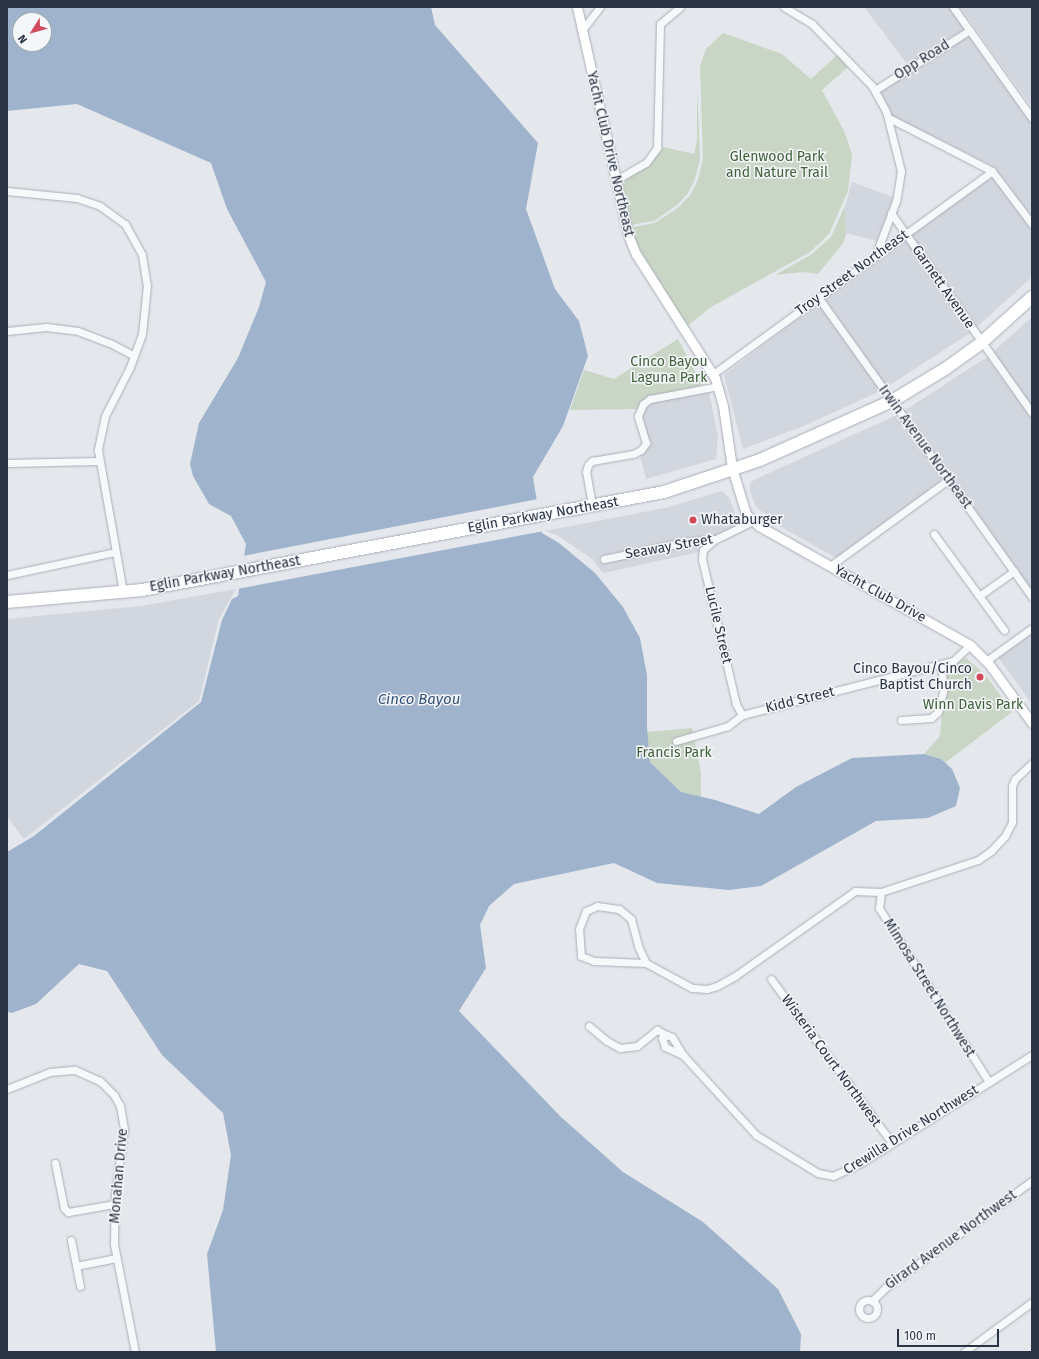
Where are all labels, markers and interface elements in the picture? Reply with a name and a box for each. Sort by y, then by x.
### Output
north arrow [12,12,52,52]
text: N [15,32,30,46]
street label: Opp Road [891,36,953,84]
street label: Yacht Club Drive Northeast [583,70,637,238]
park label: Glenwood Park and Nature Trail [726,149,828,182]
street label: Troy Street Northeast [792,226,912,320]
street label: Garnett Avenue [908,242,978,332]
park label: Cinco Bayou Laguna Park [630,354,708,386]
street label: Irwin Avenue Northeast [875,382,975,512]
street label: Eglin Parkway Northeast [466,493,620,537]
place label: Whataburger [701,512,783,528]
marker: Whataburger [688,515,698,525]
street label: Seaway Street [624,531,714,563]
street label: Eglin Parkway Northeast [148,552,302,596]
street label: Yacht Club Drive [831,562,929,626]
street label: Lucile Street [701,585,735,665]
place label: Cinco Bayou/Cinco Baptist Church [853,661,972,694]
marker: Cinco Bayou/Cinco Baptist Church [975,672,985,682]
street label: Kidd Street [764,683,836,717]
water label: Cinco Bayou [378,691,460,709]
park label: Winn Davis Park [923,697,1023,713]
park label: Francis Park [636,745,712,761]
street label: Mimosa Street Northwest [879,916,979,1060]
street label: Wisteria Court Northwest [778,992,884,1130]
street label: Crewilla Drive Northwest [840,1082,982,1178]
street label: Monahan Drive [106,1128,132,1224]
street label: Girard Avenue Northwest [882,1187,1020,1293]
scale bar [899,1321,1001,1347]
text: 100 m [904,1329,936,1343]

